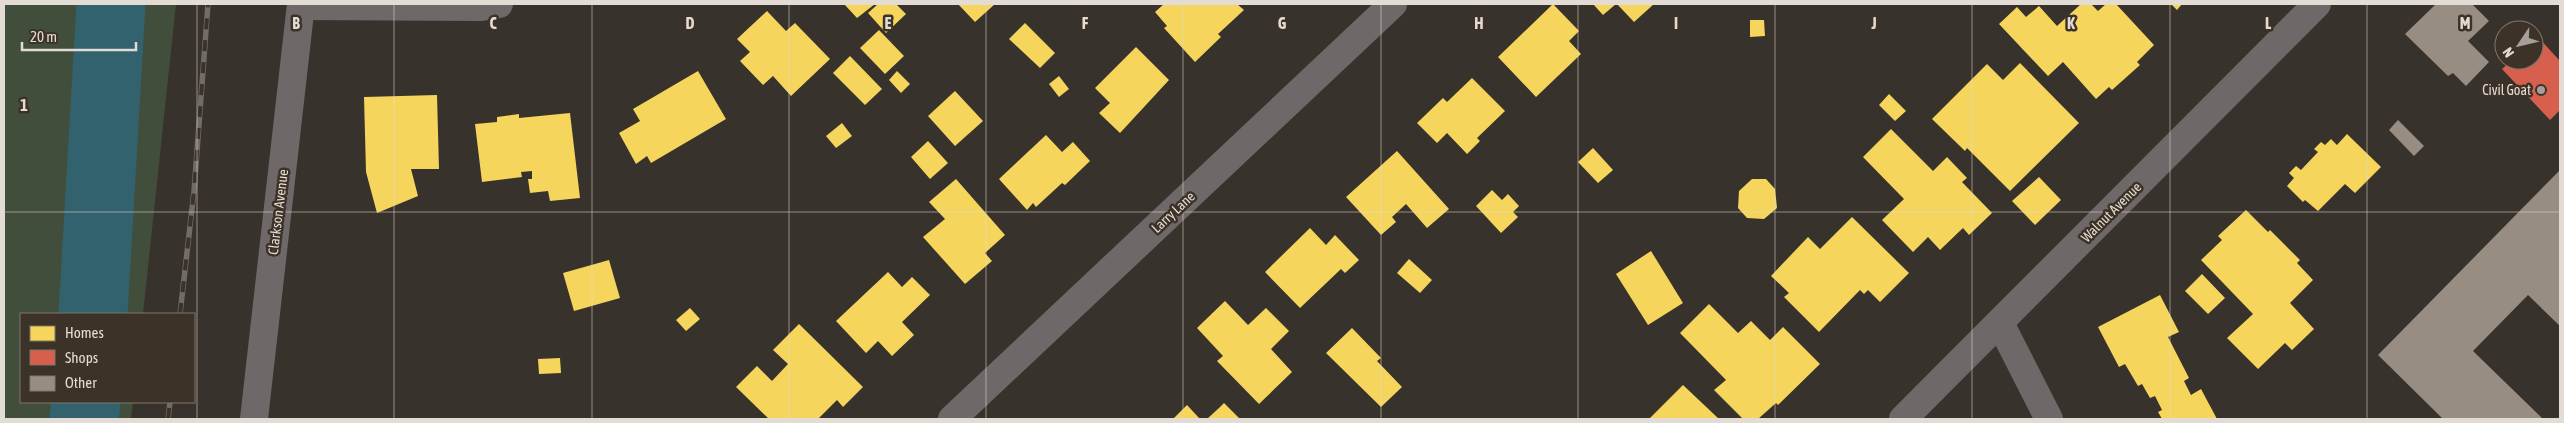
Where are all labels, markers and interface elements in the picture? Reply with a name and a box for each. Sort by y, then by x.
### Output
text: B [292,14,300,32]
text: C [489,14,497,32]
text: D [686,14,695,32]
text: E [885,14,892,32]
text: F [1082,14,1089,32]
text: G [1278,14,1287,32]
text: H [1474,14,1484,32]
text: I [1674,14,1678,32]
text: J [1870,14,1877,32]
text: K [2067,14,2075,32]
text: L [2265,14,2272,32]
text: M [2460,14,2470,32]
scale bar [22,20,136,52]
north arrow [2494,20,2544,70]
text: 20 m [30,28,57,45]
text: N [2499,44,2517,60]
place label: Civil Goat [2482,82,2531,98]
marker: Civil Goat [2535,84,2547,96]
text: 1 [20,96,28,114]
street label: Clarkson Avenue [265,168,291,256]
street label: Walnut Avenue [2078,179,2144,245]
street label: Larry Lane [1148,188,1198,236]
legend [20,313,195,403]
text: Homes [65,324,104,341]
text: Shops [65,349,98,366]
text: Other [65,374,97,391]

